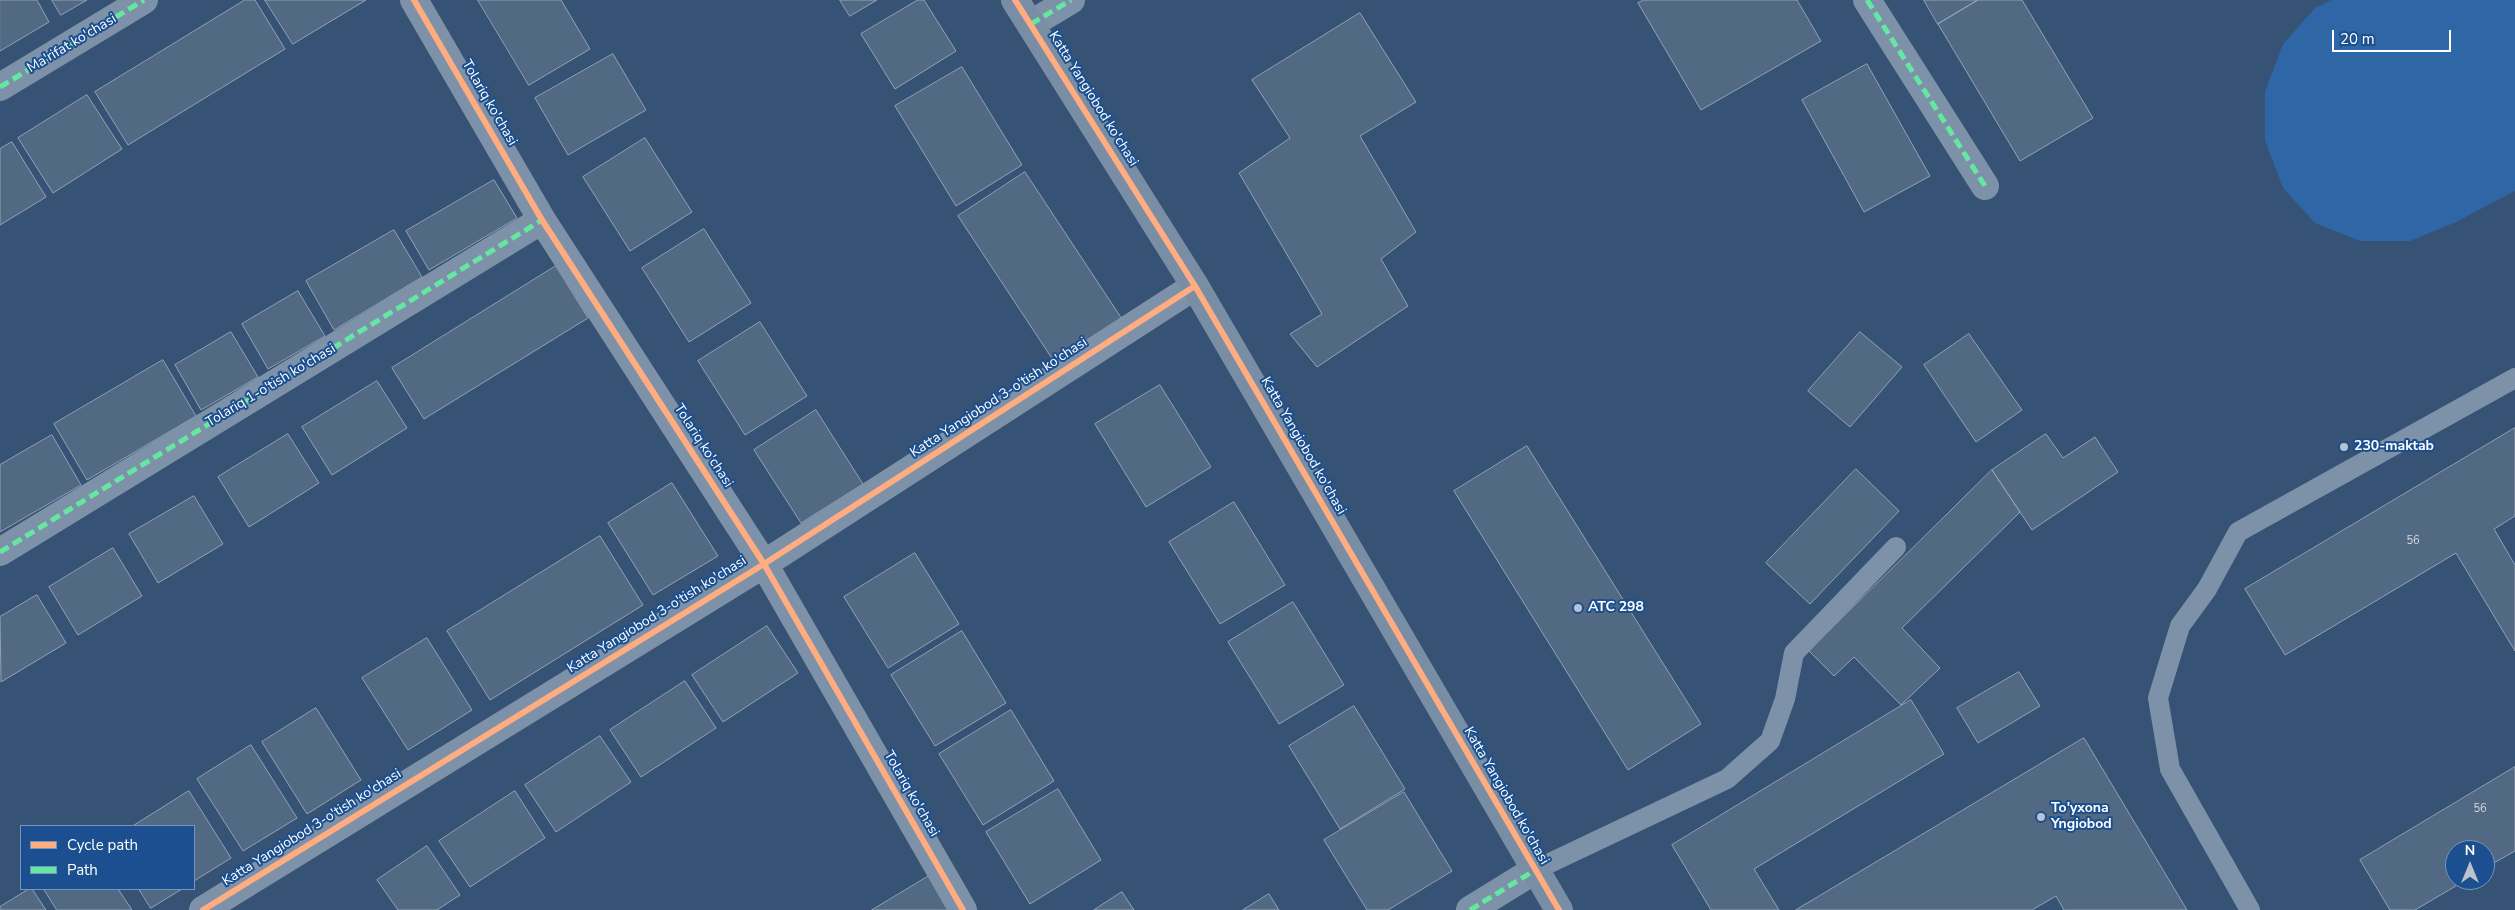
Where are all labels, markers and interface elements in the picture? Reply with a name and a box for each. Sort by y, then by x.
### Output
street label: Ma'rifat ko'chasi [24,11,120,77]
scale bar [2335,20,2454,52]
street label: Katta Yangiobod ko'chasi [1045,28,1141,170]
text: 20 m [2340,29,2375,49]
street label: Tolariq ko'chasi [458,57,520,149]
street label: Katta Yangiobod 3-o'tish ko'chasi [907,334,1091,462]
street label: Tolariq 1-o'tish ko'chasi [203,341,339,431]
street label: Katta Yangiobod ko'chasi [1257,374,1349,518]
street label: Tolariq ko'chasi [670,401,736,491]
place label: 230-maktab [2354,439,2434,455]
marker: 230-maktab [2338,441,2350,453]
house number: 56 [2406,534,2420,548]
street label: Katta Yangiobod 3-o'tish ko'chasi [564,553,750,677]
place label: АТС 298 [1588,600,1644,616]
marker: АТС 298 [1572,602,1584,614]
street label: Katta Yangiobod ko'chasi [1460,724,1552,868]
street label: Tolariq ko'chasi [880,748,942,840]
street label: Katta Yangiobod 3-o'tish ko'chasi [219,766,405,890]
place label: To'yxona Yngiobod [2051,801,2112,834]
house number: 56 [2473,802,2487,816]
marker: To'yxona Yngiobod [2035,811,2047,823]
legend [20,825,195,890]
text: Cycle path [67,835,138,855]
north arrow [2445,840,2495,890]
text: N [2465,841,2475,860]
text: Path [67,860,98,880]

